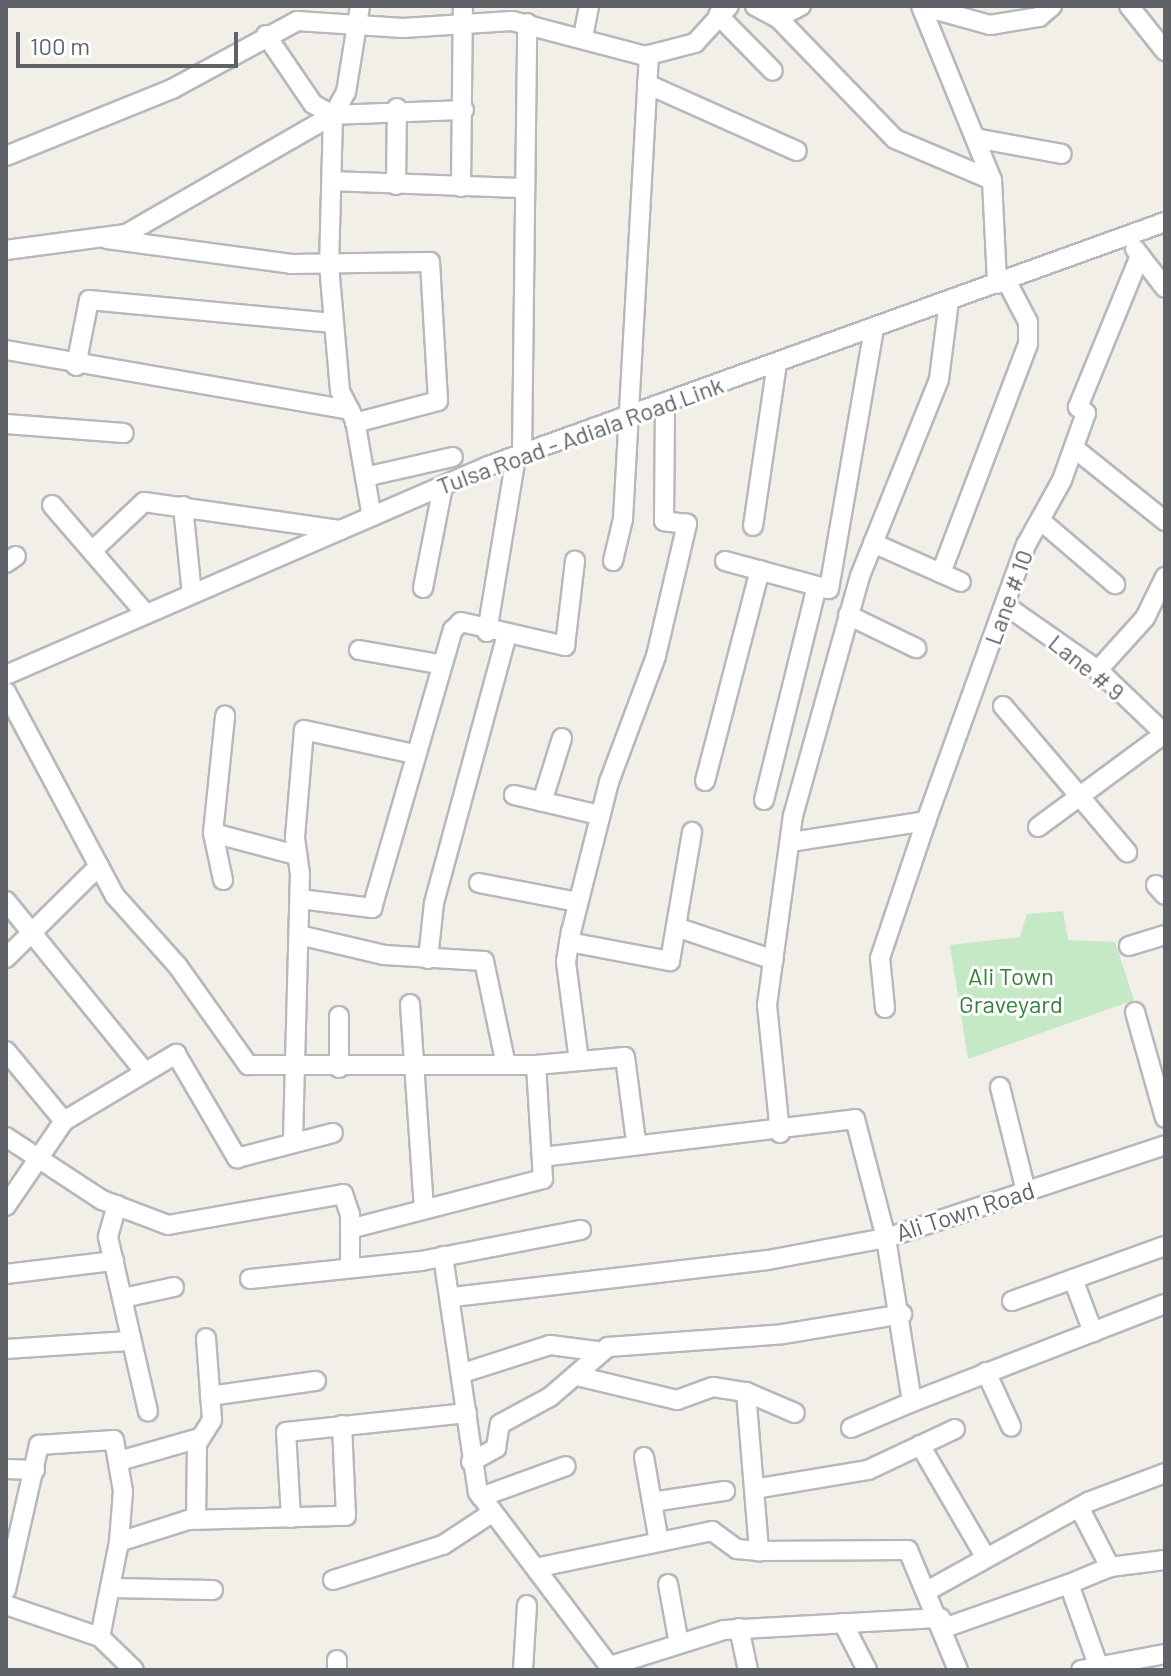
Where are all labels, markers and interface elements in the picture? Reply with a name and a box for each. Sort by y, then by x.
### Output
scale bar [20,16,242,66]
text: 100 m [30,31,90,60]
street label: Tulsa Road - Adiala Road Link [433,370,727,500]
street label: Lane # 10 [978,546,1038,648]
street label: Lane # 9 [1043,628,1131,706]
park label: Ali Town Graveyard [959,962,1063,1018]
street label: Ali Town Road [892,1175,1038,1247]

